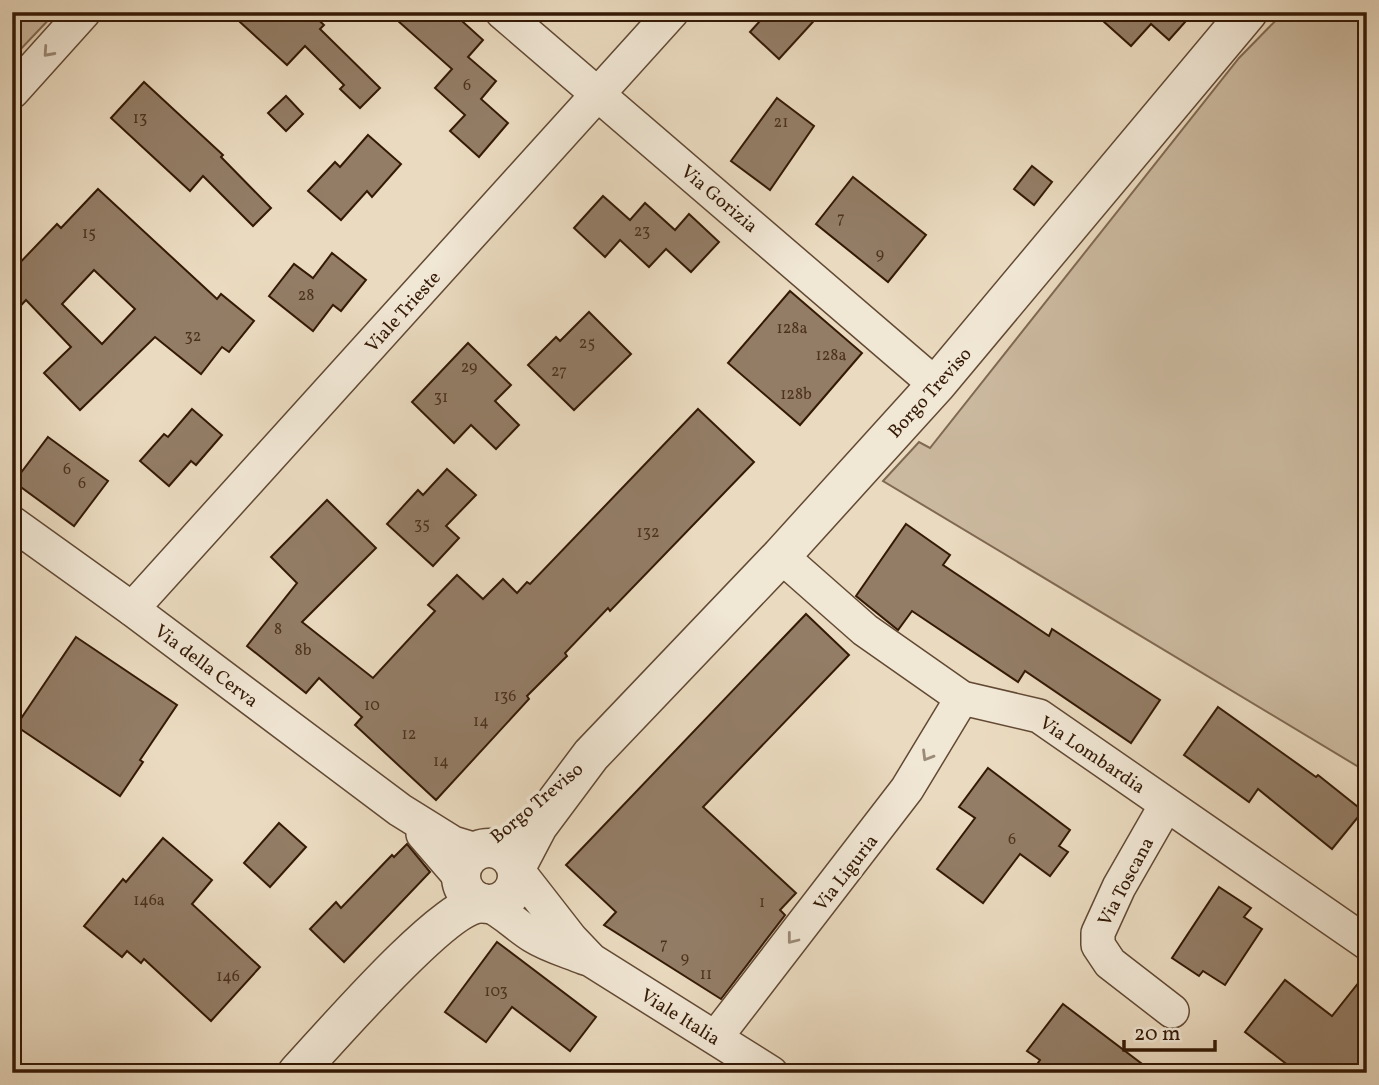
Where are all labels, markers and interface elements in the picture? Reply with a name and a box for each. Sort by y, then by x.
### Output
one-way arrow [44,44,56,57]
house number: 6 [463,75,471,97]
house number: 13 [133,108,147,130]
house number: 21 [774,112,788,134]
street label: Via Gorizia [675,160,763,240]
house number: 7 [837,208,845,230]
house number: 23 [634,221,650,243]
house number: 15 [82,223,96,245]
house number: 9 [876,244,884,266]
street label: Viale Trieste [360,266,447,359]
house number: 28 [298,285,314,307]
house number: 128a [777,318,807,340]
house number: 32 [185,326,201,348]
house number: 25 [579,333,595,355]
street label: Borgo Treviso [883,342,978,444]
house number: 128a [816,345,846,367]
house number: 29 [461,357,477,379]
house number: 27 [551,361,567,383]
house number: 128b [780,384,812,406]
house number: 31 [434,387,448,409]
house number: 6 [63,459,71,481]
house number: 6 [78,473,86,495]
house number: 35 [414,514,430,536]
house number: 132 [636,522,660,544]
street label: Via della Cerva [148,619,263,714]
house number: 8 [274,619,282,641]
house number: 8b [295,640,312,662]
house number: 136 [494,686,516,708]
house number: 10 [364,695,380,717]
house number: 14 [473,711,489,733]
street label: Via Lombardia [1034,711,1150,801]
house number: 12 [402,724,416,746]
one-way arrow [922,749,935,762]
house number: 14 [433,751,449,773]
street label: Borgo Treviso [485,757,589,850]
street label: Via Liguria [808,829,885,917]
house number: 6 [1008,829,1016,851]
street label: Via Toscana [1092,833,1161,931]
house number: 146a [133,890,165,912]
house number: 1 [759,892,765,914]
one-way arrow [788,931,800,944]
house number: 7 [660,934,668,956]
house number: 9 [681,948,689,970]
house number: 11 [700,964,712,986]
house number: 146 [216,966,240,988]
house number: 103 [484,981,508,1003]
street label: Viale Italia [635,983,725,1052]
scale bar [1124,1008,1214,1052]
text: 20 m [1134,1020,1180,1049]

